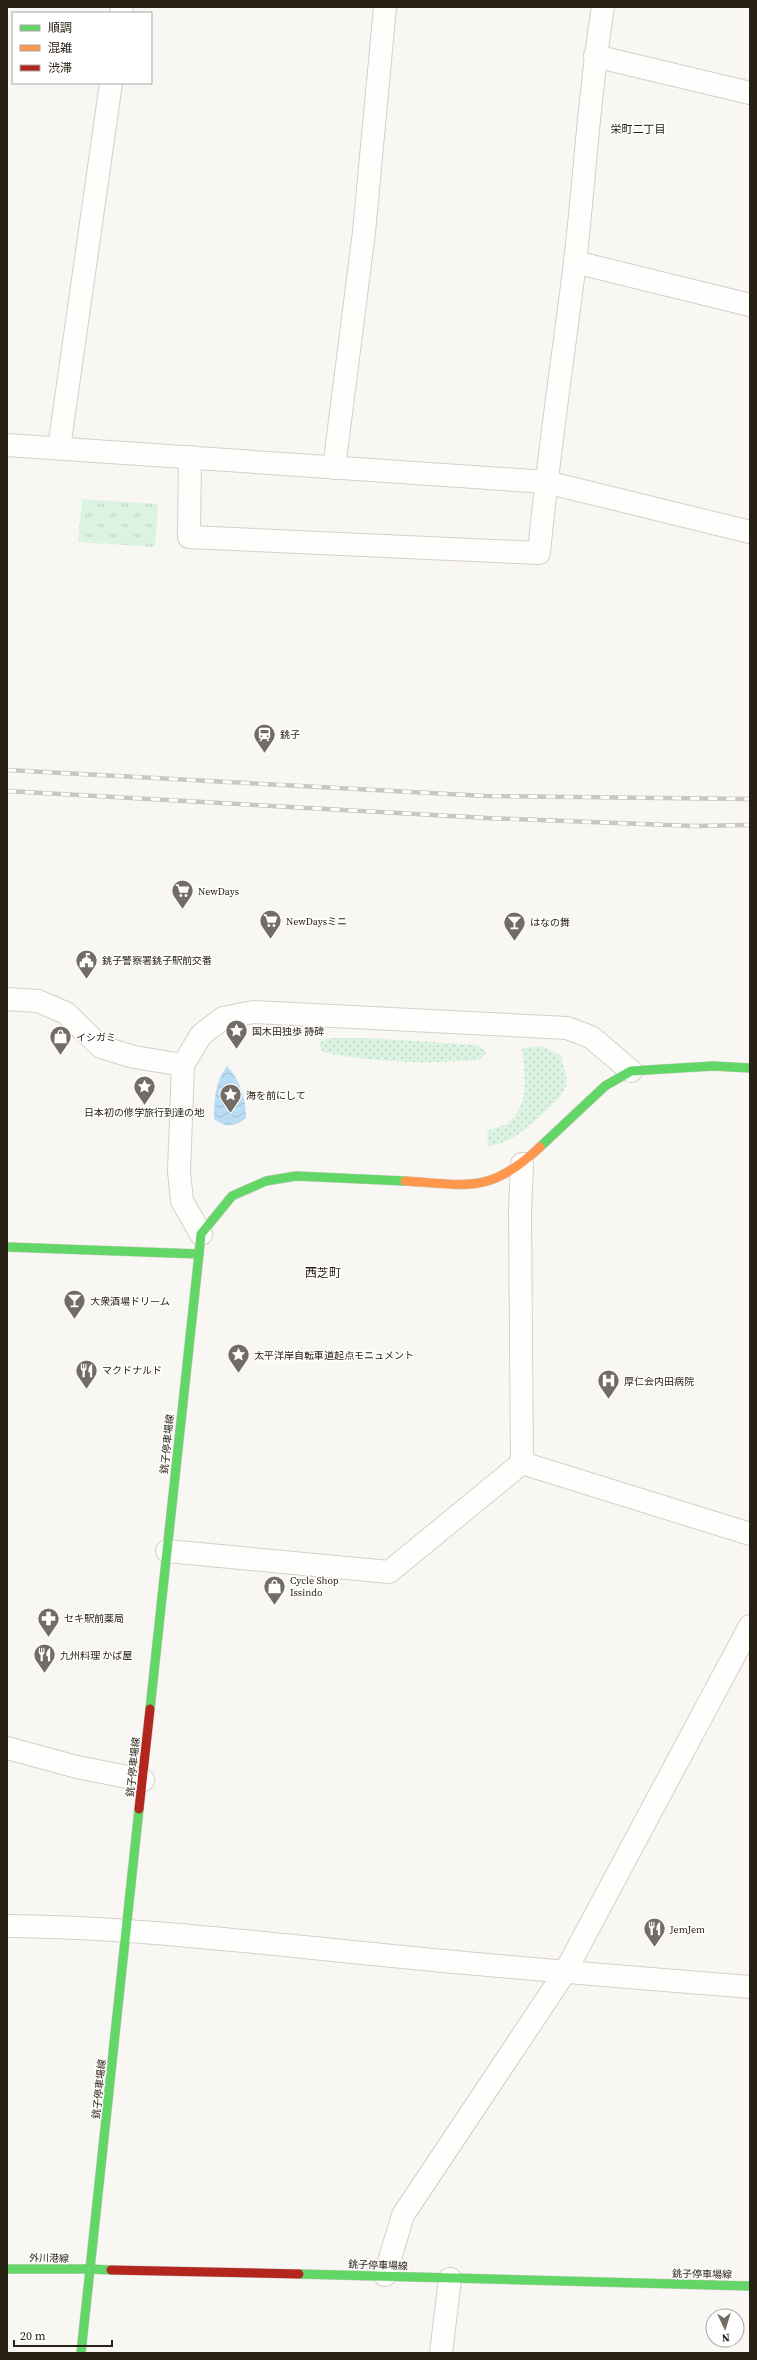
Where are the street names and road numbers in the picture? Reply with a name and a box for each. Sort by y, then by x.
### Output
street label: 銚子停車場線 [157,1413,177,1475]
street label: 銚子停車場線 [123,1736,143,1798]
street label: 銚子停車場線 [89,2058,109,2120]
street label: 外川港線 [29,2251,69,2265]
street label: 銚子停車場線 [348,2257,408,2273]
street label: 銚子停車場線 [672,2267,732,2281]

